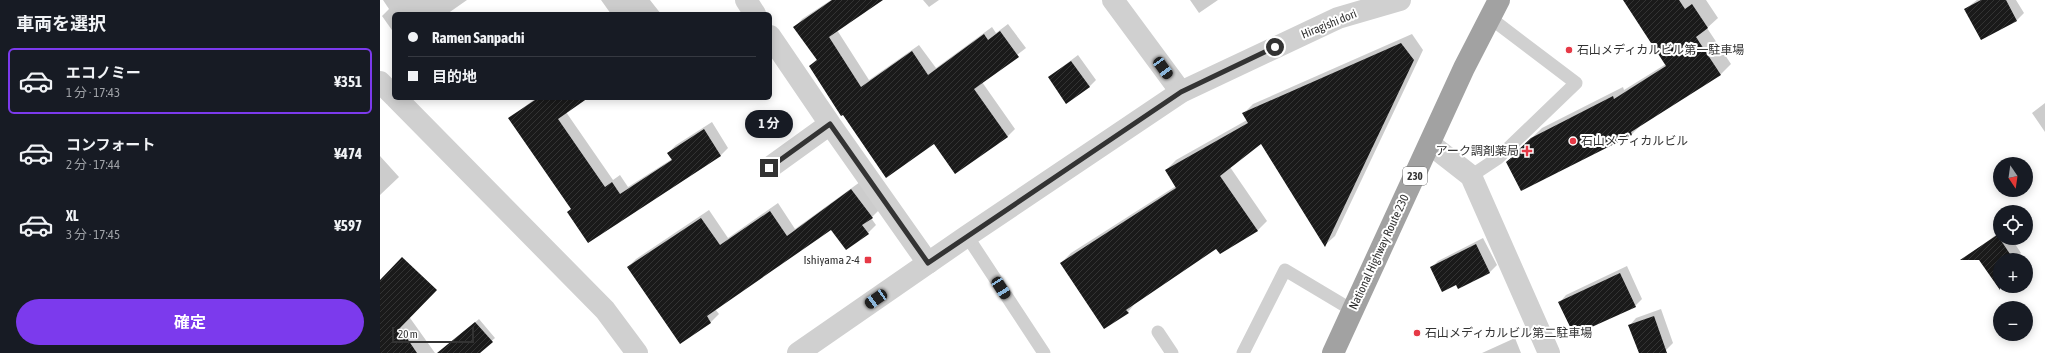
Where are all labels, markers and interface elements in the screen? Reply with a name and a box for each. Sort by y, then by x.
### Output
street label: Hiragishi dori [1299,7,1359,41]
text: 車両を選択 [16,13,106,34]
text: Ramen Sanpachi [432,29,524,46]
route start [1266,38,1284,56]
place label: 石山メディカルビル第一駐車場 [1577,43,1744,57]
marker: 石山メディカルビル第一駐車場 [1564,45,1574,55]
car [1151,55,1175,81]
icon: car [18,63,54,99]
text: エコノミー [66,64,141,81]
text: 目的地 [432,68,477,85]
text: ¥351 [334,73,362,90]
text: 1 分 · 17:43 [66,85,120,100]
callout: 1 分 [745,110,793,138]
text: 1 分 [759,116,779,131]
place label: 石山メディカルビル [1581,134,1688,148]
icon: car [18,135,54,171]
text: コンフォート [66,136,156,153]
marker: 石山メディカルビル [1568,136,1578,146]
place label: アーク調剤薬局 [1436,144,1519,158]
text: ¥474 [334,145,362,162]
marker: アーク調剤薬局 [1522,146,1532,156]
text: 2 分 · 17:44 [66,157,120,172]
north arrow [1993,157,2033,197]
map controls [1993,157,2033,341]
route end [760,159,778,177]
road number: 230 [1403,167,1427,185]
street label: National Highway Route 230 [1346,192,1412,312]
button: locate [1993,205,2033,245]
icon: car [18,207,54,243]
text: XL [66,207,79,224]
text: ¥597 [334,217,362,234]
text: 3 分 · 17:45 [66,227,120,242]
place label: Ishiyama 2-4 [804,253,860,267]
button: + [1993,253,2033,293]
marker: Ishiyama 2-4 [863,255,873,265]
car [989,275,1013,301]
car [863,287,889,311]
button: 確定 [16,299,364,345]
button: − [1993,301,2033,341]
scale bar [392,325,474,344]
place label: 石山メディカルビル第二駐車場 [1425,326,1592,340]
text: 20 m [398,328,418,340]
marker: 石山メディカルビル第二駐車場 [1412,328,1422,338]

